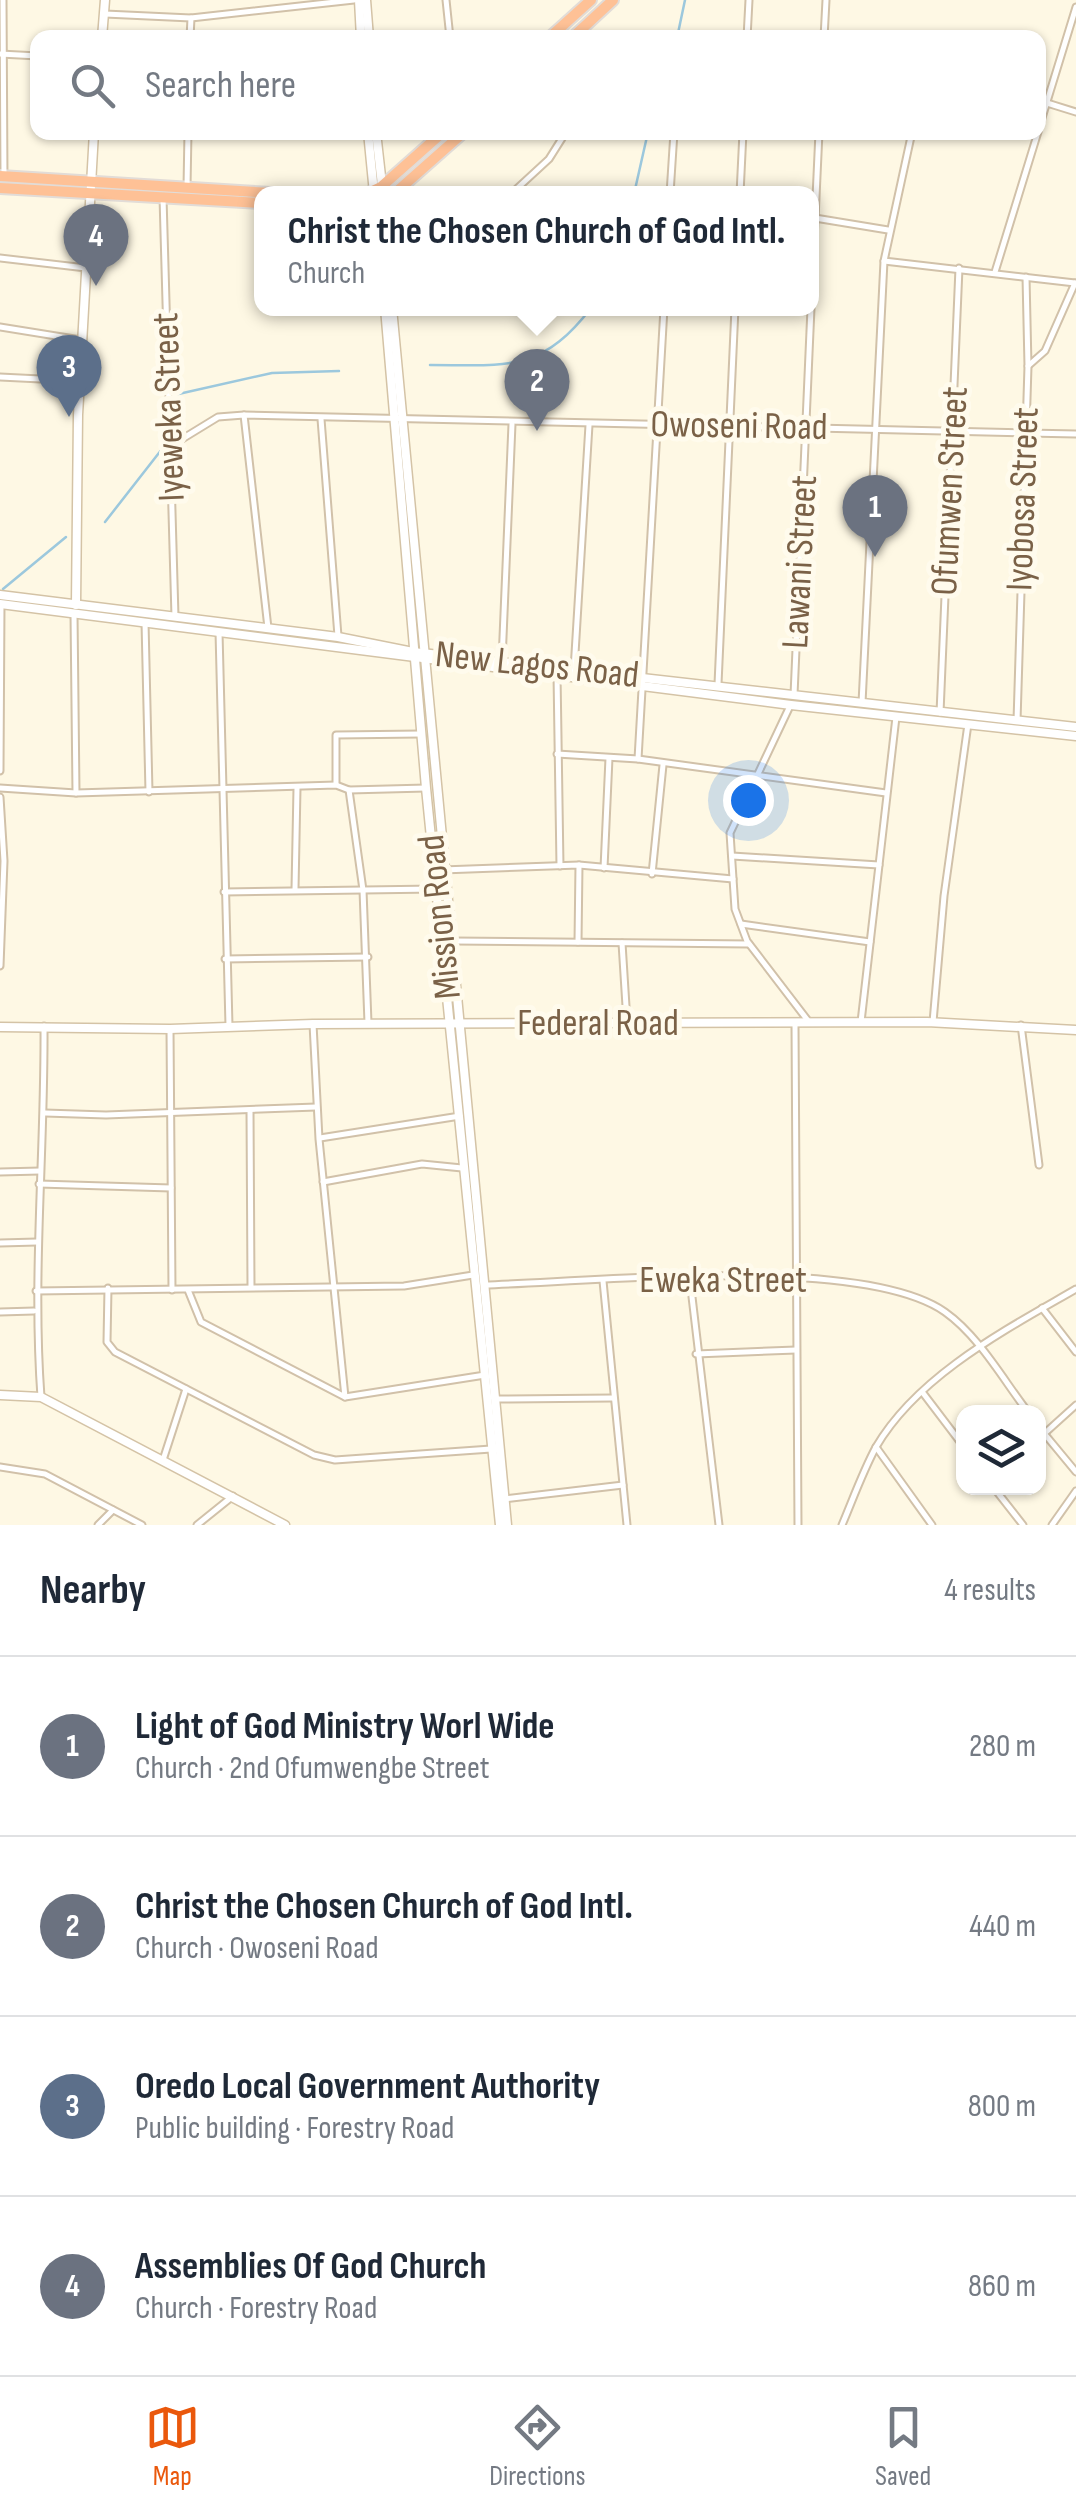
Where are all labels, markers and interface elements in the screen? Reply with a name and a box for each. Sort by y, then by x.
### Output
search box [30,30,1046,140]
icon: search [65,58,120,113]
text: Search here [145,63,296,108]
popup [254,186,819,316]
pin: 4 [64,204,128,286]
text: Christ the Chosen Church of God Intl. [288,209,785,254]
text: Church [288,254,365,293]
street label: Iyeweka Street [143,312,195,502]
pin: 3 [36,334,102,417]
pin: 2 [504,348,570,431]
street label: Ofumwen Street [922,385,978,597]
street label: Owoseni Road [650,402,828,450]
street label: Iyobosa Street [997,406,1049,592]
street label: Lawani Street [773,474,827,650]
pin: 1 [842,474,908,557]
street label: New Lagos Road [433,632,641,698]
your location [723,775,774,826]
street label: Mission Road [409,833,471,1001]
street label: Federal Road [517,1001,679,1046]
street label: Eweka Street [639,1258,807,1303]
map controls [956,1405,1046,1495]
button: layers [956,1405,1046,1495]
text: Nearby [40,1565,146,1616]
text: 4 results [944,1571,1036,1610]
text: Light of God Ministry Worl Wide [135,1704,555,1749]
text: 1 [66,1727,79,1766]
text: 280 m [969,1727,1036,1766]
text: Church · 2nd Ofumwengbe Street [135,1749,489,1788]
text: Christ the Chosen Church of God Intl. [135,1884,633,1929]
text: 2 [65,1907,80,1946]
text: 440 m [969,1907,1036,1946]
text: Church · Owoseni Road [135,1929,379,1968]
text: Oredo Local Government Authority [135,2064,600,2109]
text: 3 [65,2087,80,2126]
text: 800 m [968,2087,1036,2126]
text: Public building · Forestry Road [135,2109,454,2148]
text: Assemblies Of God Church [135,2244,487,2289]
text: 4 [65,2267,80,2306]
text: 860 m [968,2267,1036,2306]
text: Church · Forestry Road [135,2289,377,2328]
tab: Map [145,2400,200,2493]
tab: Directions [489,2400,586,2493]
tab: Saved [875,2400,931,2493]

